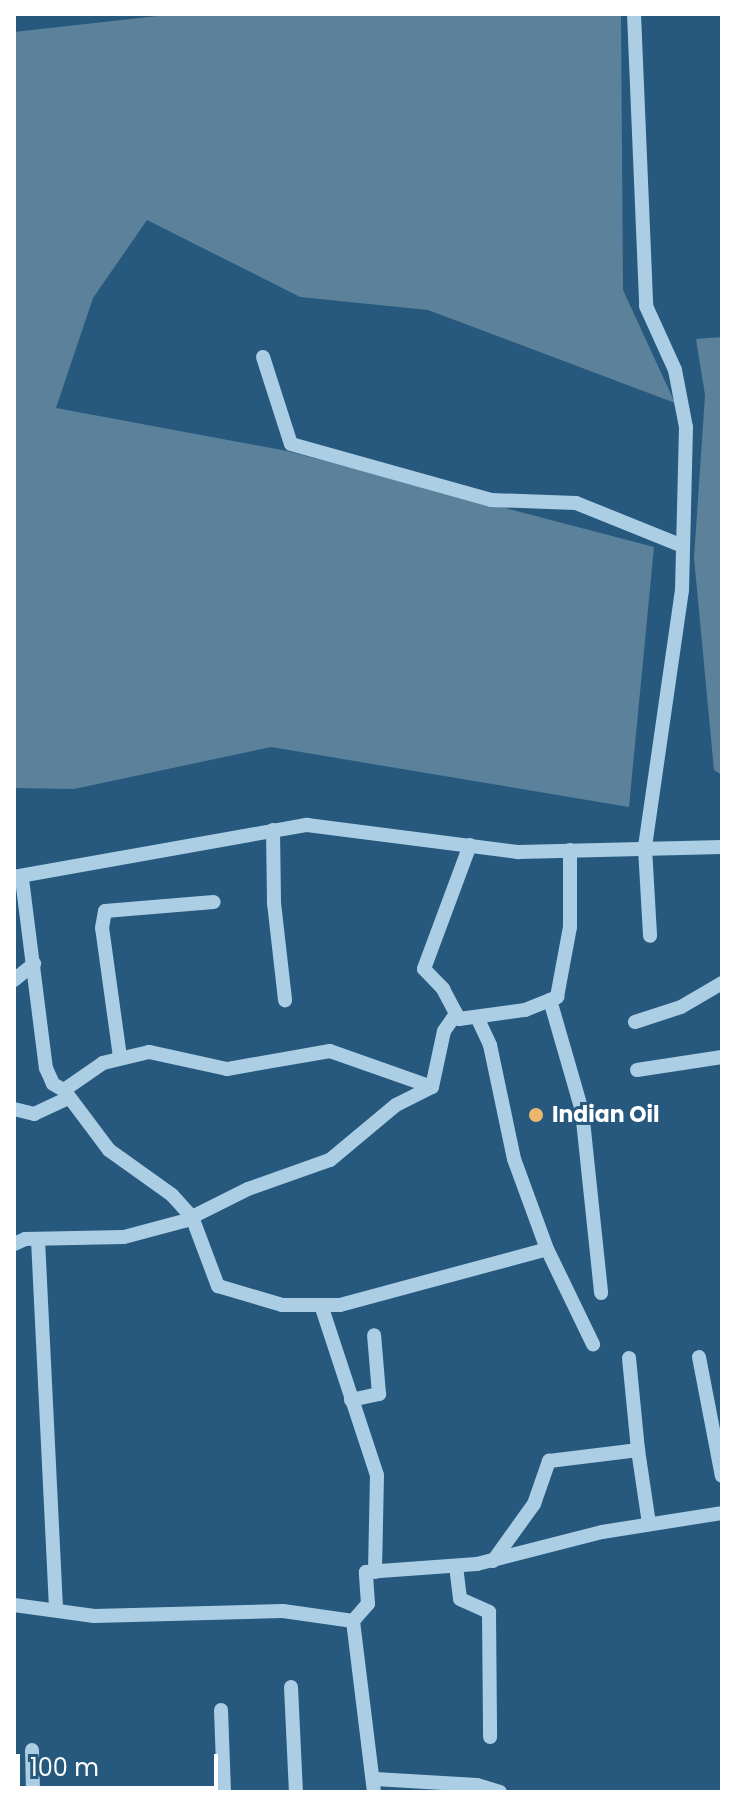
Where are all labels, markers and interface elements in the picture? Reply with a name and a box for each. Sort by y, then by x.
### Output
place label: Indian Oil [552,1102,659,1128]
marker: Indian Oil [527,1106,545,1124]
scale bar [20,1738,222,1788]
text: 100 m [30,1751,99,1784]

